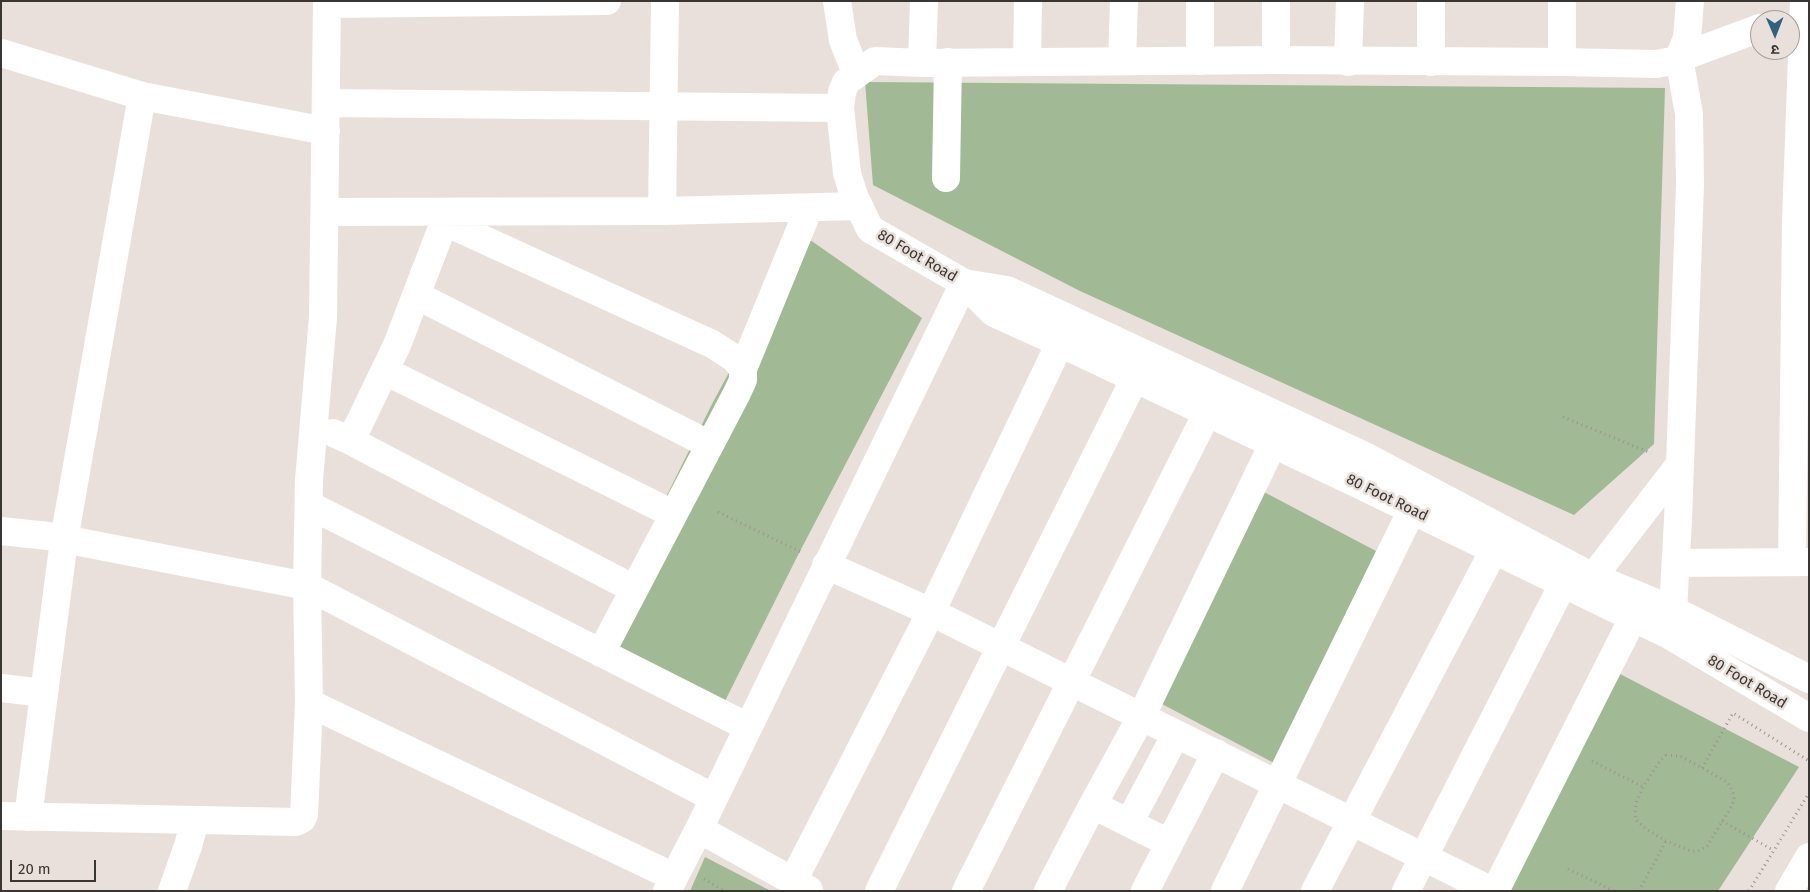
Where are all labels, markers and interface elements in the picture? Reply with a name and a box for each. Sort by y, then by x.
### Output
north arrow [1750,10,1800,60]
text: उ [1771,41,1780,58]
street label: 80 Foot Road [874,226,960,286]
street label: 80 Foot Road [1343,470,1431,526]
street label: 80 Foot Road [1704,651,1790,713]
scale bar [12,850,99,882]
text: 20 m [18,860,51,878]

